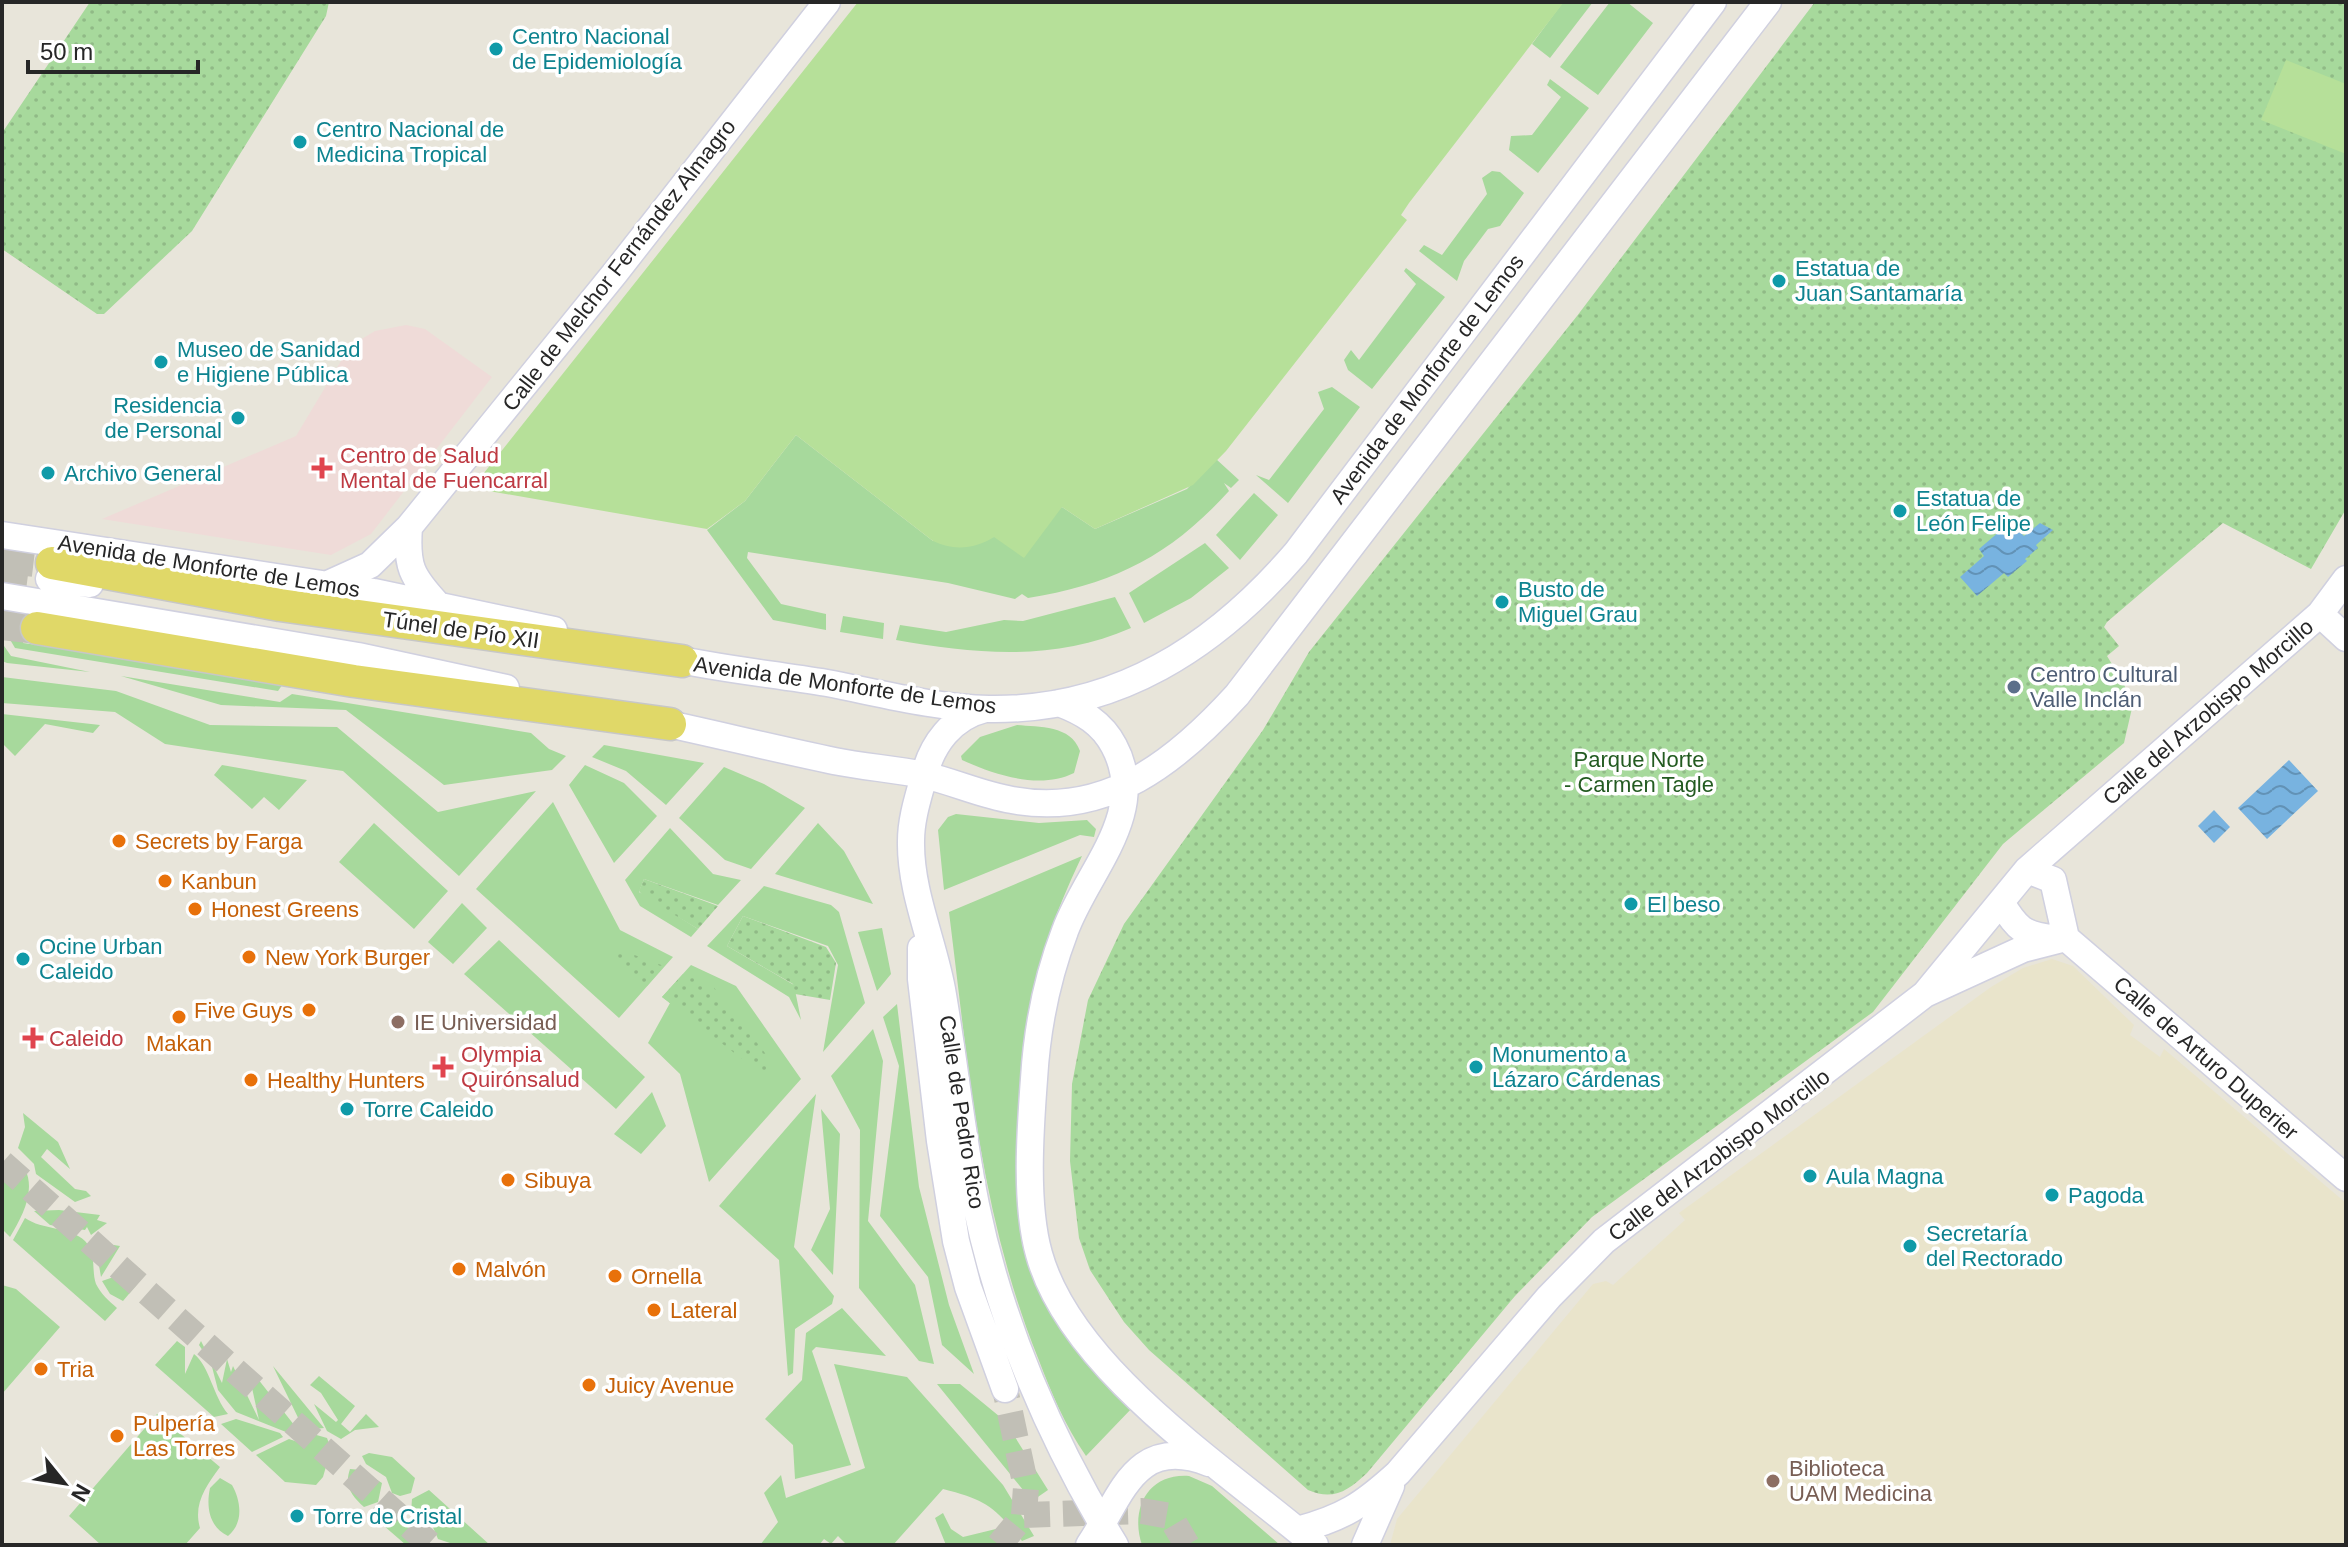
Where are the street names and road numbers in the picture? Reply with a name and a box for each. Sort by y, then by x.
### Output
street label: Calle de Melchor Fernández Almagro [497,114,741,416]
street label: Avenida de Monforte de Lemos [1325,250,1529,508]
street label: Avenida de Monforte de Lemos [56,530,362,602]
street label: Túnel de Pío XII [381,607,541,653]
street label: Calle del Arzobispo Morcillo [2098,614,2318,810]
street label: Avenida de Monforte de Lemos [692,651,998,719]
street label: Calle de Arturo Duperier [2109,971,2303,1145]
street label: Calle de Pedro Rico [934,1013,990,1211]
street label: Calle del Arzobispo Morcillo [1604,1064,1834,1246]

